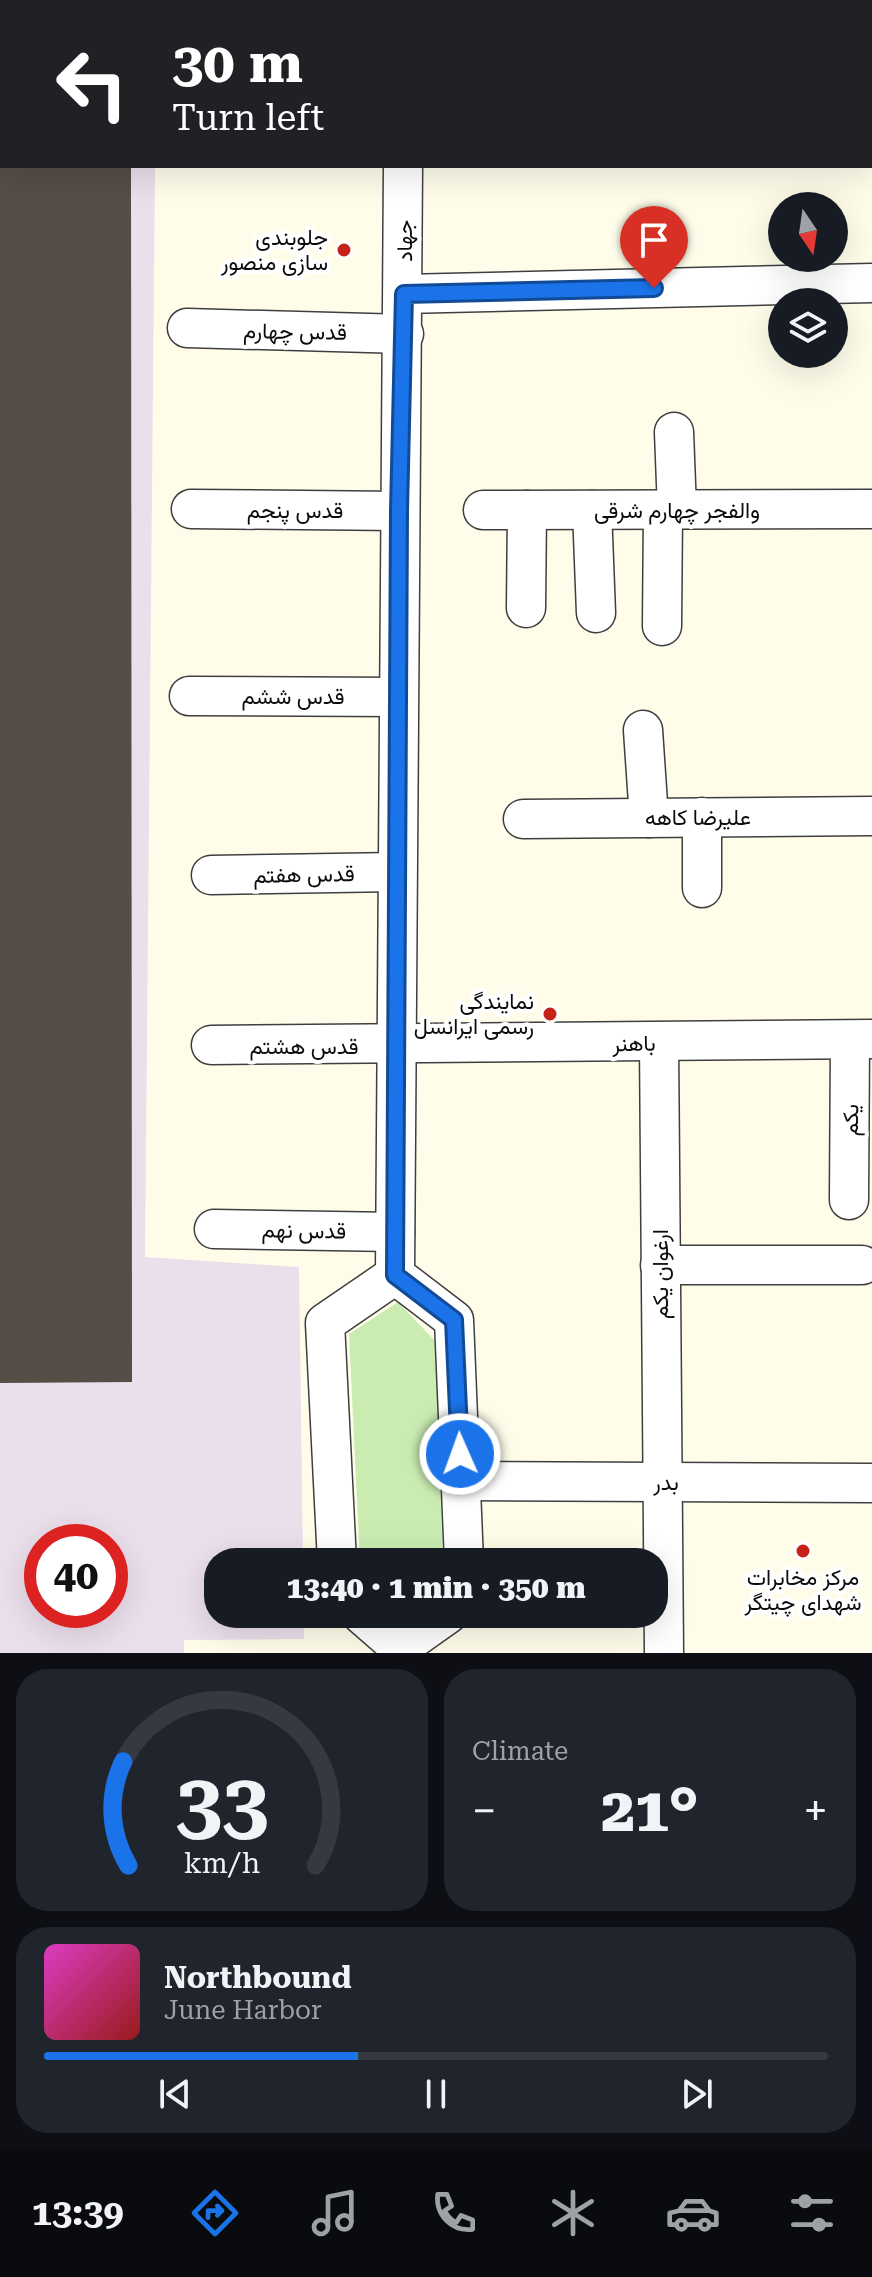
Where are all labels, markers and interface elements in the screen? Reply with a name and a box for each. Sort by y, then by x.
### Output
text: 30 m [172,30,303,96]
icon: left [40,32,144,136]
text: Turn left [172,97,324,139]
north arrow [768,192,848,272]
map controls [768,192,848,368]
pin [620,206,688,288]
icon: arrive [632,218,676,262]
street label: جهاد [392,220,418,262]
place label: جلوبندی سازی منصور [220,225,328,276]
marker: جلوبندی سازی منصور [335,241,353,259]
button: layers [768,288,848,368]
street label: قدس چهارم [243,318,347,347]
street label: قدس پنجم [247,498,343,525]
street label: والفجر چهارم شرقی [594,498,760,525]
street label: قدس ششم [241,684,345,711]
street label: علیرضا کاهه [645,805,751,831]
street label: قدس هفتم [253,861,355,890]
place label: نمایندگی رسمی ایرانسل [414,989,534,1040]
marker: نمایندگی رسمی ایرانسل [541,1005,559,1023]
street label: باهنر [611,1031,656,1057]
street label: قدس هشتم [249,1034,359,1061]
street label: یکم [838,1104,865,1136]
street label: قدس نهم [261,1217,346,1246]
street label: ارغوان یکم [648,1229,675,1319]
position arrow [418,1412,502,1496]
street label: بدر [652,1470,679,1496]
speed limit sign: 40 [24,1524,128,1628]
marker: مرکز مخابرات شهدای چیتگر [794,1542,812,1560]
place label: مرکز مخابرات شهدای چیتگر [743,1565,862,1617]
text: 13:40 · 1 min · 350 m [286,1570,586,1605]
text: Climate [472,1736,568,1766]
text: 33 [175,1755,269,1852]
text: 21° [601,1775,699,1846]
text: − [472,1785,497,1837]
text: + [803,1785,828,1837]
text: km/h [184,1846,260,1880]
text: Northbound [164,1960,352,1995]
text: June Harbor [164,1995,322,2025]
icon: previous [153,2072,197,2116]
icon: pause [414,2072,458,2116]
icon: next [675,2072,719,2116]
icon: directions [187,2185,243,2241]
icon: music [307,2185,363,2241]
icon: phone [426,2185,482,2241]
icon: climate [545,2185,601,2241]
icon: car [665,2185,721,2241]
icon: filters [784,2185,840,2241]
text: 13:39 [32,2192,124,2234]

